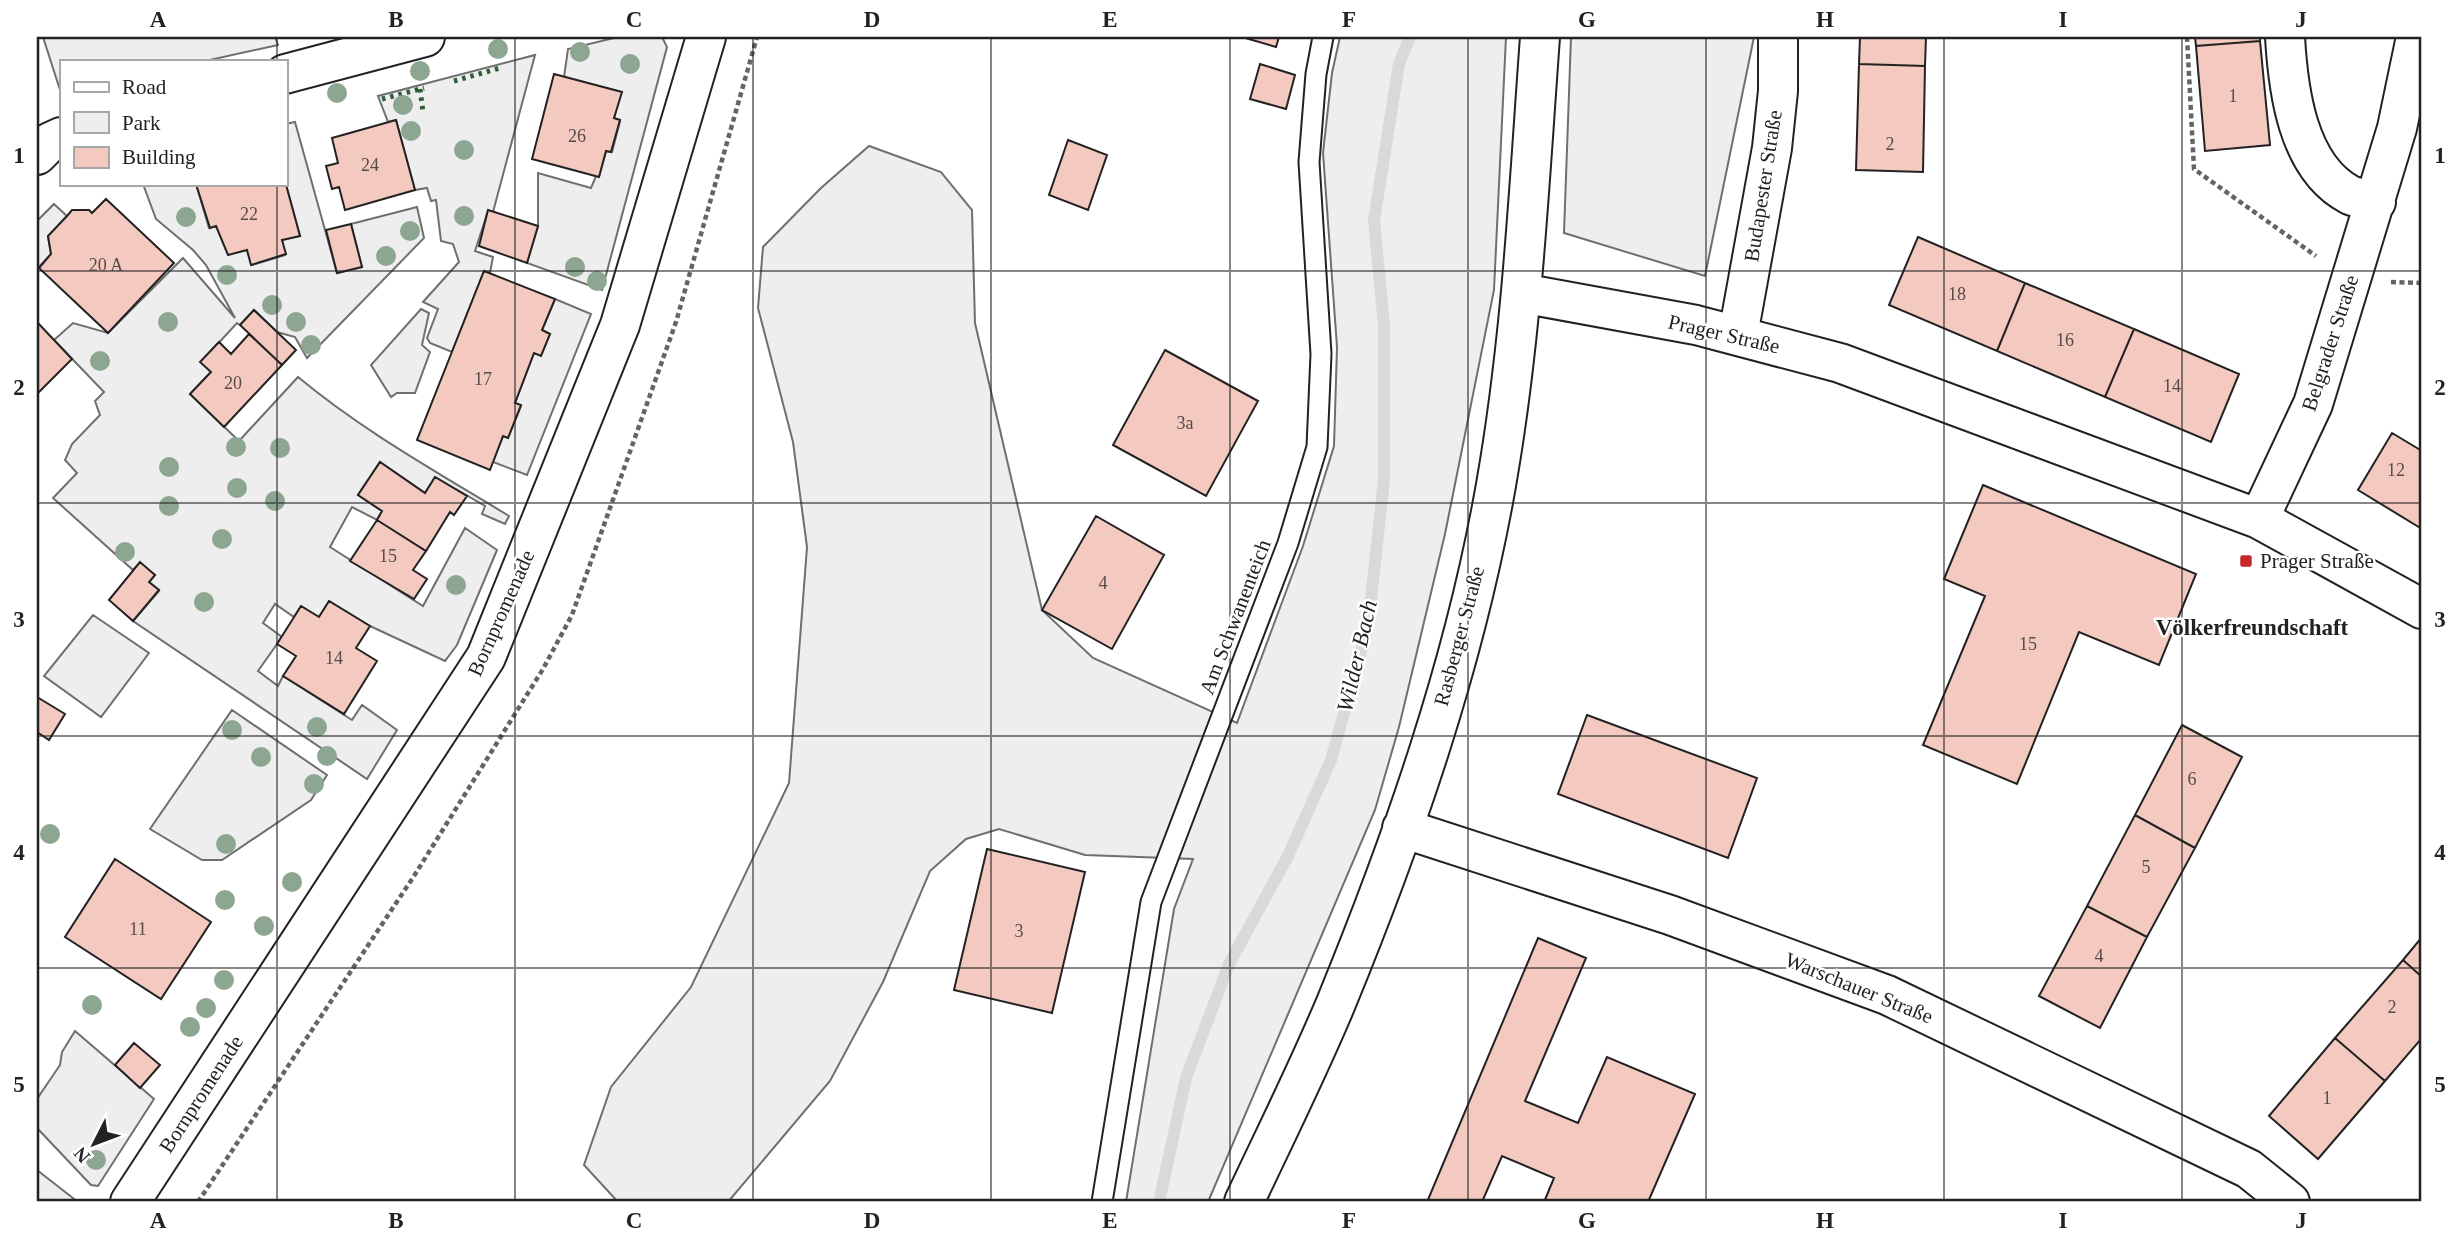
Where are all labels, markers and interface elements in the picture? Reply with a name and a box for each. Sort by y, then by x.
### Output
text: A [150,7,167,32]
text: B [388,7,404,32]
text: C [626,7,642,32]
text: D [864,7,880,32]
text: E [1102,7,1118,32]
text: F [1342,7,1356,32]
text: G [1578,7,1596,32]
text: H [1816,7,1834,32]
text: I [2059,7,2068,32]
text: J [2295,7,2307,32]
legend [60,60,287,186]
text: Road [122,75,167,99]
house number: 1 [2229,86,2238,106]
street label: Budapester Straße [1739,108,1787,264]
text: Park [122,111,161,135]
house number: 26 [568,126,586,146]
house number: 2 [1886,134,1895,154]
text: 1 [13,143,25,168]
text: 1 [2434,143,2446,168]
text: Building [122,145,196,169]
house number: 24 [361,155,379,175]
house number: 22 [240,204,258,224]
house number: 20 A [89,255,123,275]
street label: Belgrader Straße [2297,272,2363,414]
house number: 18 [1948,284,1966,304]
street label: Prager Straße [1666,310,1782,358]
house number: 16 [2056,330,2074,350]
house number: 17 [474,369,492,389]
house number: 20 [224,373,242,393]
text: 2 [13,375,25,400]
text: 2 [2434,375,2446,400]
house number: 14 [2163,376,2181,396]
house number: 3a [1177,413,1194,433]
house number: 12 [2387,460,2405,480]
street label: Am Schwanenteich [1194,536,1276,698]
house number: 15 [379,546,397,566]
street label: Bornpromenade [463,546,539,680]
place label: Prager Straße [2260,549,2374,573]
marker: Prager Straße [2238,553,2254,569]
street label: Rasberger Straße [1429,564,1489,708]
house number: 4 [1099,573,1108,593]
water label: Wilder Bach [1332,597,1382,715]
text: 3 [13,607,25,632]
text: 3 [2434,607,2446,632]
district label: Völkerfreundschaft [2156,615,2349,640]
house number: 15 [2019,634,2037,654]
house number: 14 [325,648,343,668]
house number: 6 [2188,769,2197,789]
text: 4 [13,840,25,865]
text: 4 [2434,840,2446,865]
house number: 5 [2142,857,2151,877]
house number: 11 [129,919,147,939]
house number: 3 [1015,921,1024,941]
house number: 4 [2095,946,2104,966]
street label: Warschauer Straße [1781,947,1937,1029]
house number: 2 [2388,997,2397,1017]
street label: Bornpromenade [154,1031,248,1157]
text: 5 [13,1072,25,1097]
text: 5 [2434,1072,2446,1097]
house number: 1 [2323,1088,2332,1108]
north arrow [60,1110,130,1180]
text: N [69,1143,94,1167]
text: A [150,1208,167,1233]
text: B [388,1208,404,1233]
text: C [626,1208,642,1233]
text: D [864,1208,880,1233]
text: E [1102,1208,1118,1233]
text: F [1342,1208,1356,1233]
text: G [1578,1208,1596,1233]
text: H [1816,1208,1834,1233]
text: I [2059,1208,2068,1233]
text: J [2295,1208,2307,1233]

